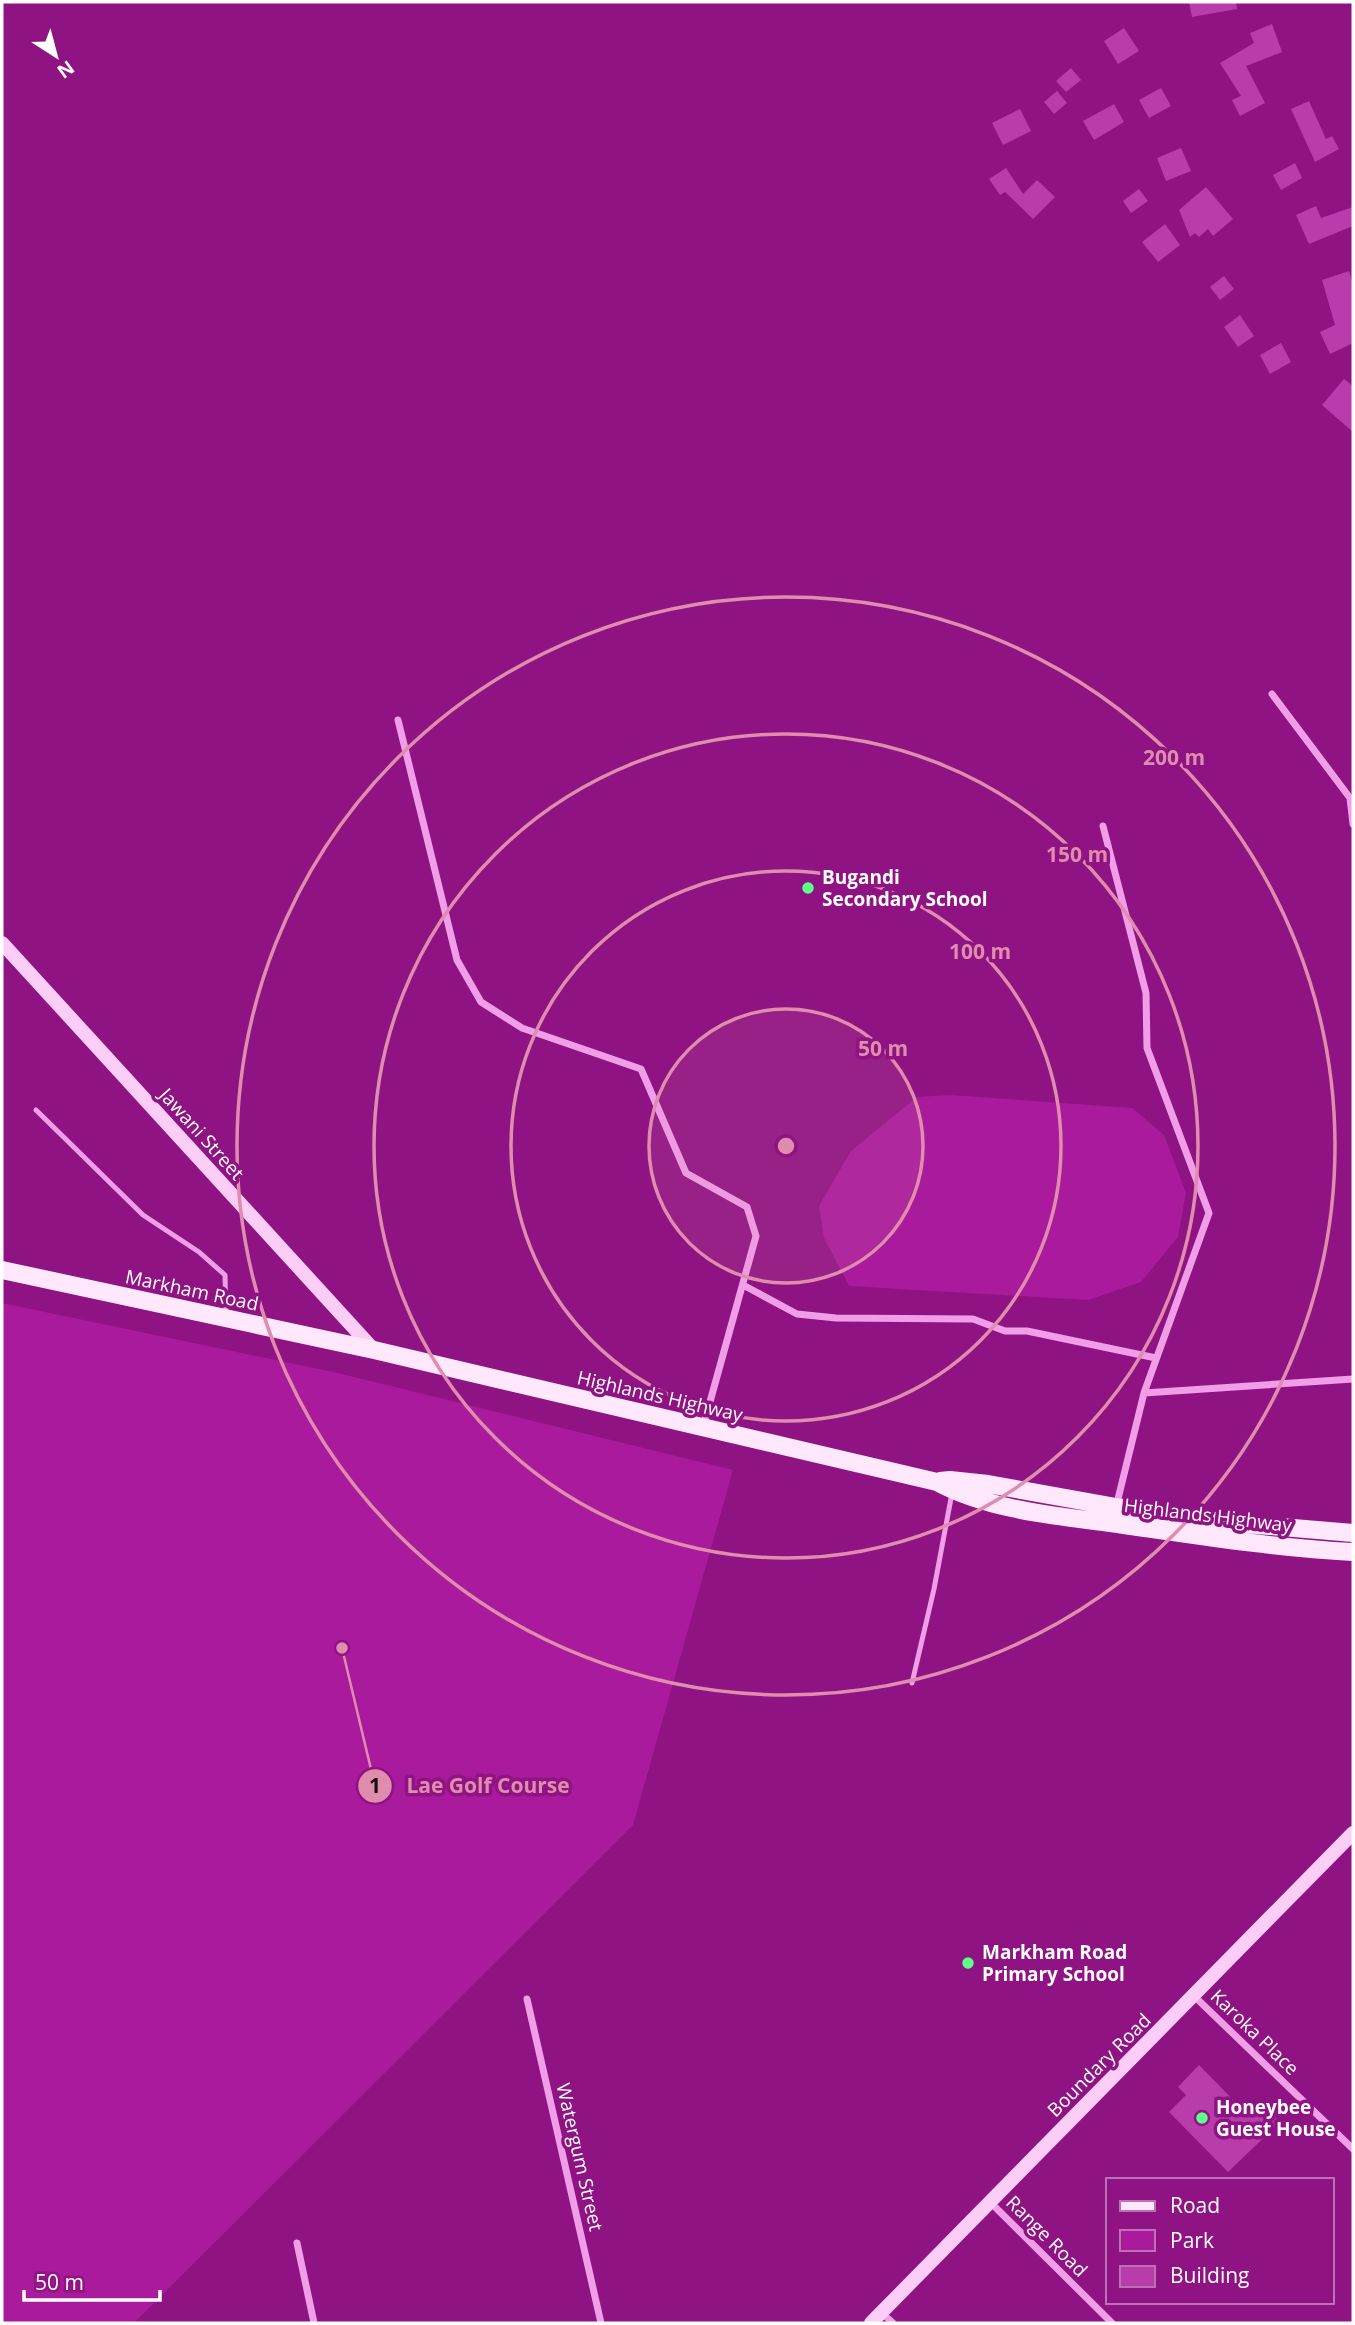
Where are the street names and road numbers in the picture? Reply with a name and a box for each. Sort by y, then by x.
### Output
street label: Jawani Street [152,1081,250,1186]
street label: Markham Road [123,1263,261,1317]
street label: Highlands Highway [575,1364,746,1428]
street label: Highlands Highway [1123,1492,1294,1538]
street label: Karoka Place [1205,1983,1305,2081]
street label: Boundary Road [1041,2007,1157,2123]
street label: Watergum Street [550,2081,610,2234]
street label: Range Road [1001,2190,1093,2282]

